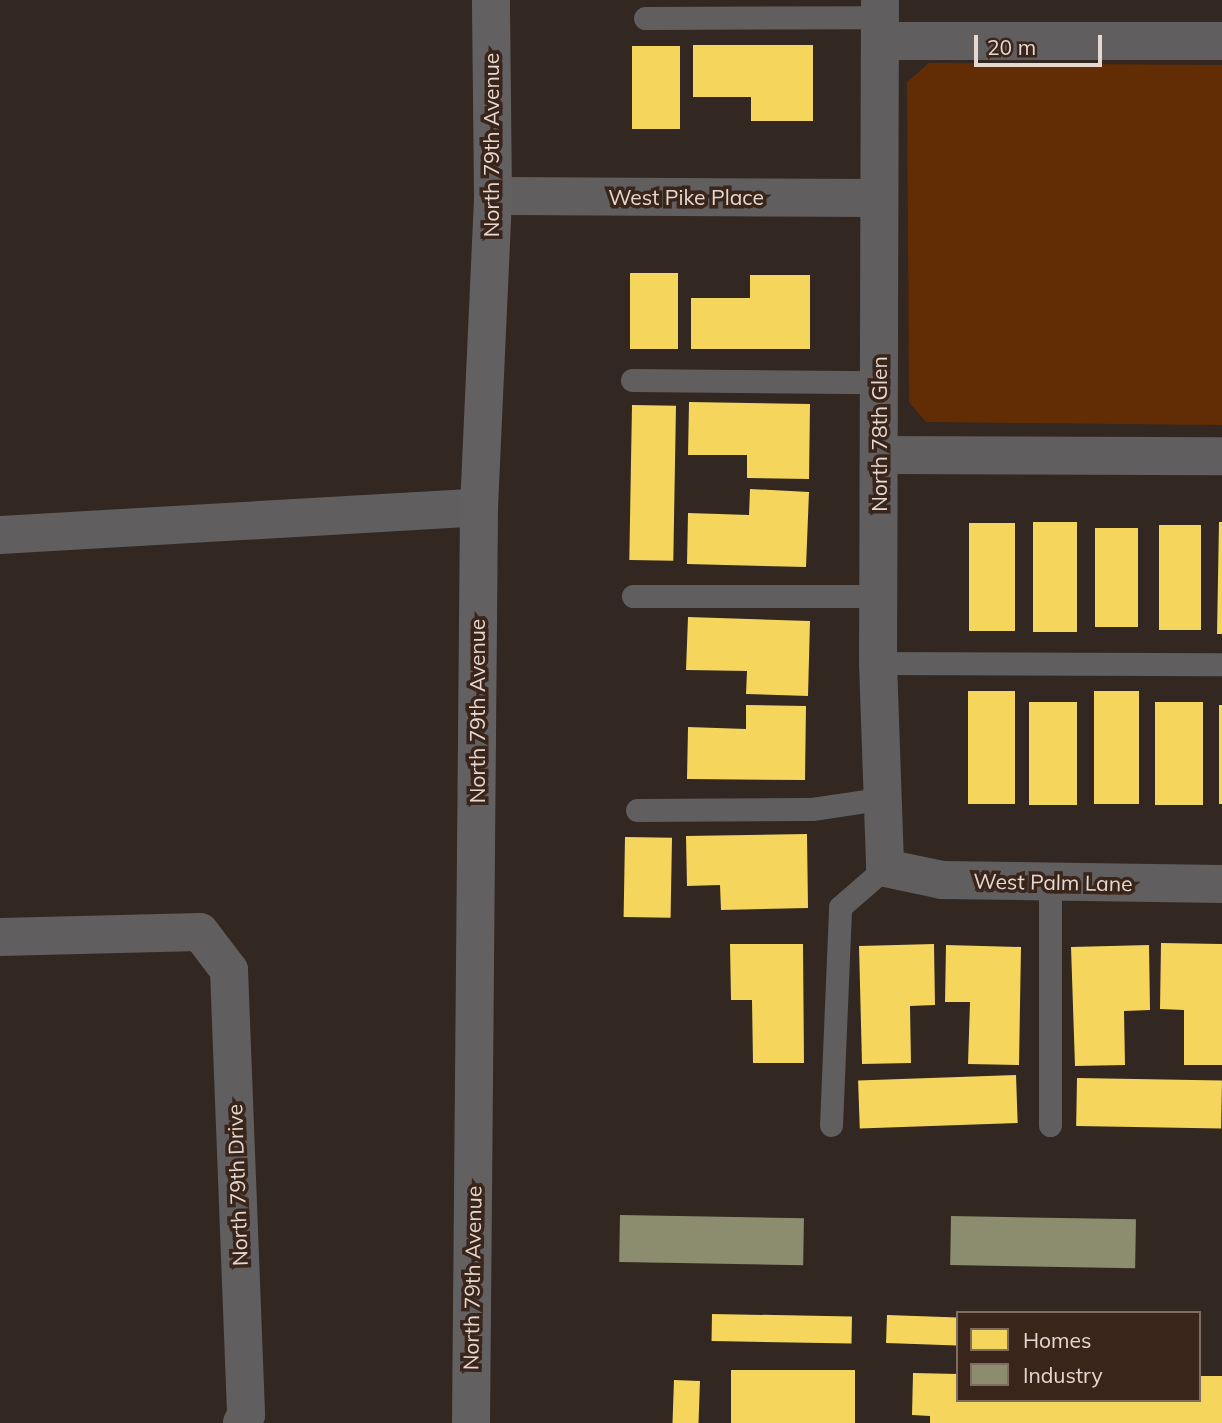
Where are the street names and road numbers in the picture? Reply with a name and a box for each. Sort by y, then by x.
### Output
street label: North 79th Avenue [478,53,504,237]
street label: West Pike Place [608,184,764,210]
street label: North 78th Glen [866,356,892,512]
street label: North 79th Avenue [464,619,490,803]
street label: West Palm Lane [973,868,1133,896]
street label: North 79th Drive [222,1104,252,1266]
street label: North 79th Avenue [458,1186,486,1370]

